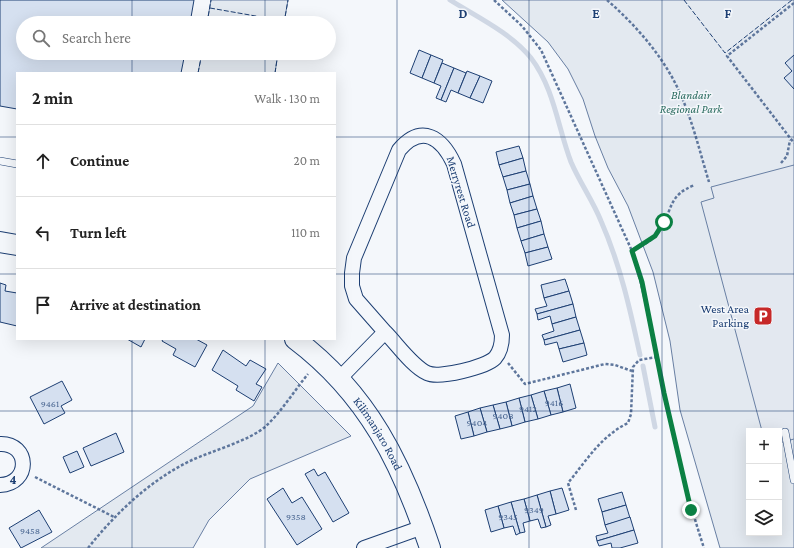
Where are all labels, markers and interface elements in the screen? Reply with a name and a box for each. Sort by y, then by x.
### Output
text: D [459,6,468,21]
text: E [592,6,600,21]
text: F [725,6,732,21]
search box [16,16,336,60]
icon: search [30,27,52,49]
text: Search here [62,30,131,46]
park label: Blandair Regional Park [660,88,723,116]
text: 2 min [32,89,73,108]
text: Walk · 130 m [254,91,320,106]
icon: ahead [32,150,54,172]
text: Continue [70,153,129,169]
text: 20 m [294,153,320,168]
street label: Merryrest Road [444,155,479,230]
route start [655,213,673,231]
icon: left [32,222,54,244]
text: Turn left [70,225,126,241]
text: 110 m [291,225,320,240]
icon: arrive [32,294,54,316]
text: Arrive at destination [70,297,201,313]
place label: West Area Parking [701,302,749,330]
parking icon: West Area Parking [752,305,774,327]
street label: Kilimanjaro Road [350,394,406,473]
house number: 9416 [545,397,563,408]
house number: 9461 [41,398,59,409]
house number: 9412 [519,403,537,414]
house number: 9408 [492,410,514,421]
house number: 9404 [467,417,487,428]
map controls [746,428,782,536]
button: + [746,428,782,464]
button: − [746,464,782,500]
text: 4 [9,472,17,487]
button: layers [746,500,782,536]
route end [682,501,700,519]
house number: 9349 [524,504,544,515]
house number: 9358 [286,511,306,522]
house number: 9345 [498,511,518,522]
house number: 9458 [20,525,40,536]

